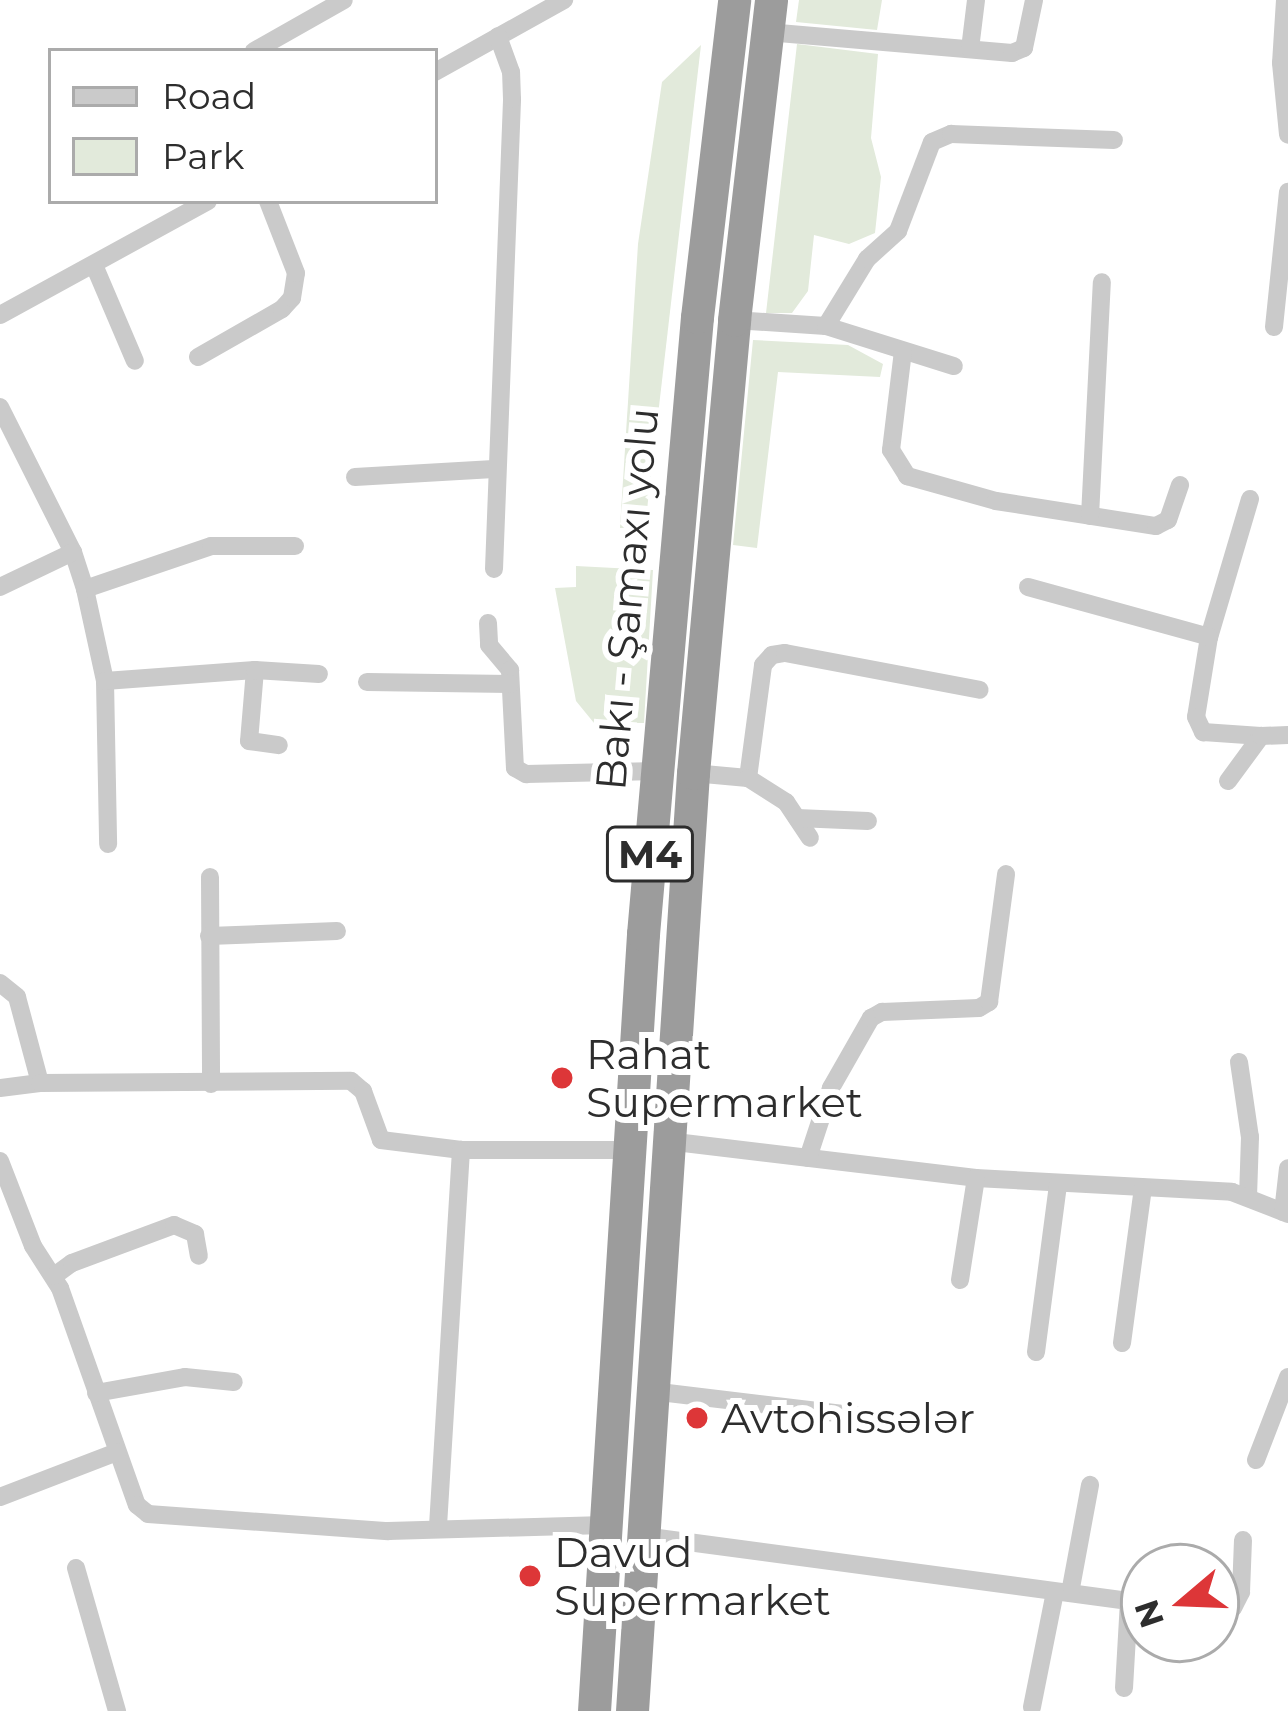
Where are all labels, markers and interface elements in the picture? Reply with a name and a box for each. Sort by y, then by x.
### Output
legend [48,48,438,204]
text: Road [162,74,256,118]
text: Park [162,134,244,178]
street label: Bakı - Şamaxı yolu [585,406,669,792]
road number: M4 [605,821,695,887]
place label: Rahat Supermarket [586,1029,863,1128]
marker: Rahat Supermarket [549,1065,575,1091]
place label: Avtohissələr [721,1393,975,1443]
marker: Avtohissələr [684,1405,710,1431]
place label: Davud Supermarket [554,1527,831,1626]
north arrow [1120,1543,1240,1663]
marker: Davud Supermarket [517,1563,543,1589]
text: N [1126,1595,1172,1633]

